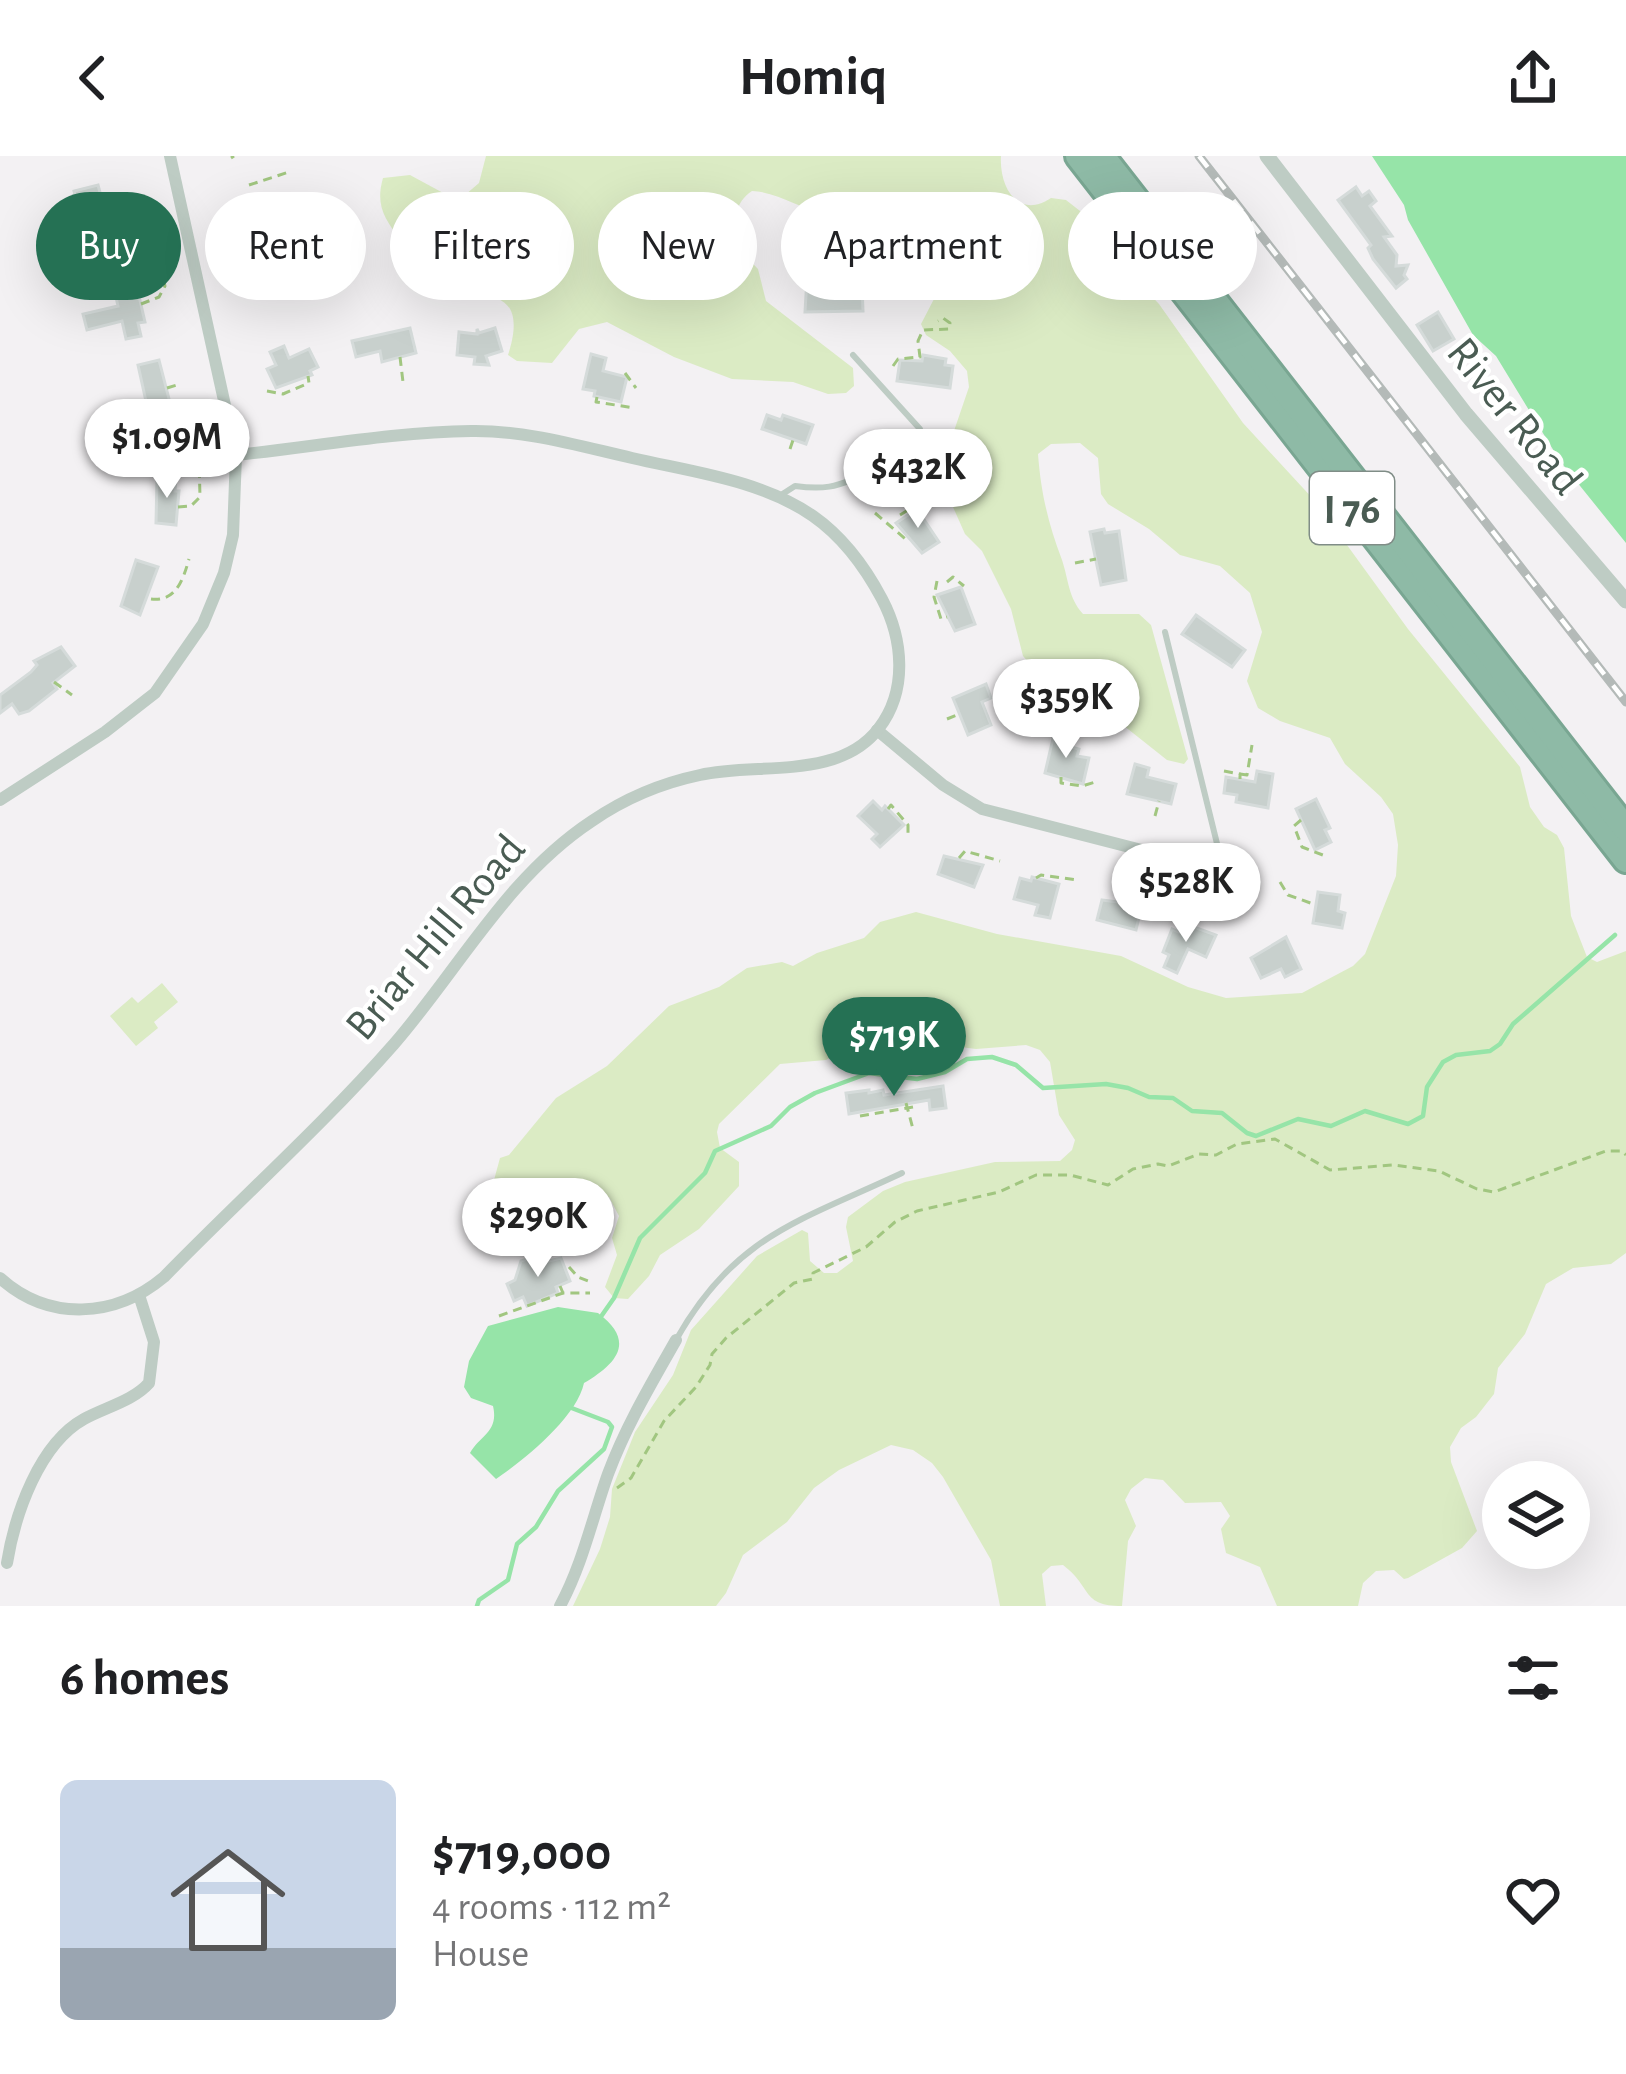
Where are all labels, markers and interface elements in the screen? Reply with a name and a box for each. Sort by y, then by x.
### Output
icon: back [60,45,126,111]
icon: share [1500,45,1566,111]
text: Homiq [739,51,887,105]
chip: Buy [36,192,181,300]
chip: Rent [205,192,366,300]
chip: Filters [390,192,574,300]
chip: New [598,192,757,300]
chip: Apartment [781,192,1044,300]
chip: House [1068,192,1257,300]
street label: River Road [1438,330,1590,503]
pin: $1.09M [69,399,265,501]
text: $1.09M [112,418,222,457]
pin: $432K [834,429,1002,531]
text: $432K [870,448,966,487]
road number: I 76 [1310,472,1394,544]
pin: $359K [982,659,1150,761]
text: $359K [1020,678,1112,717]
street label: Briar Hill Road [338,827,534,1049]
pin: $528K [1102,843,1270,945]
text: $528K [1139,862,1233,901]
pin: $719K [810,997,978,1099]
text: $719K [849,1016,939,1055]
pin: $290K [454,1178,622,1280]
text: $290K [489,1197,587,1236]
map controls [1482,1461,1590,1569]
button: layers [1482,1461,1590,1569]
icon: filters [1500,1645,1566,1711]
text: 6 homes [60,1653,229,1704]
icon: home [156,1828,300,1972]
text: $719,000 [432,1828,611,1879]
icon: heart [1500,1867,1566,1933]
text: 4 rooms · 112 m² [432,1888,671,1927]
text: House [432,1935,529,1974]

